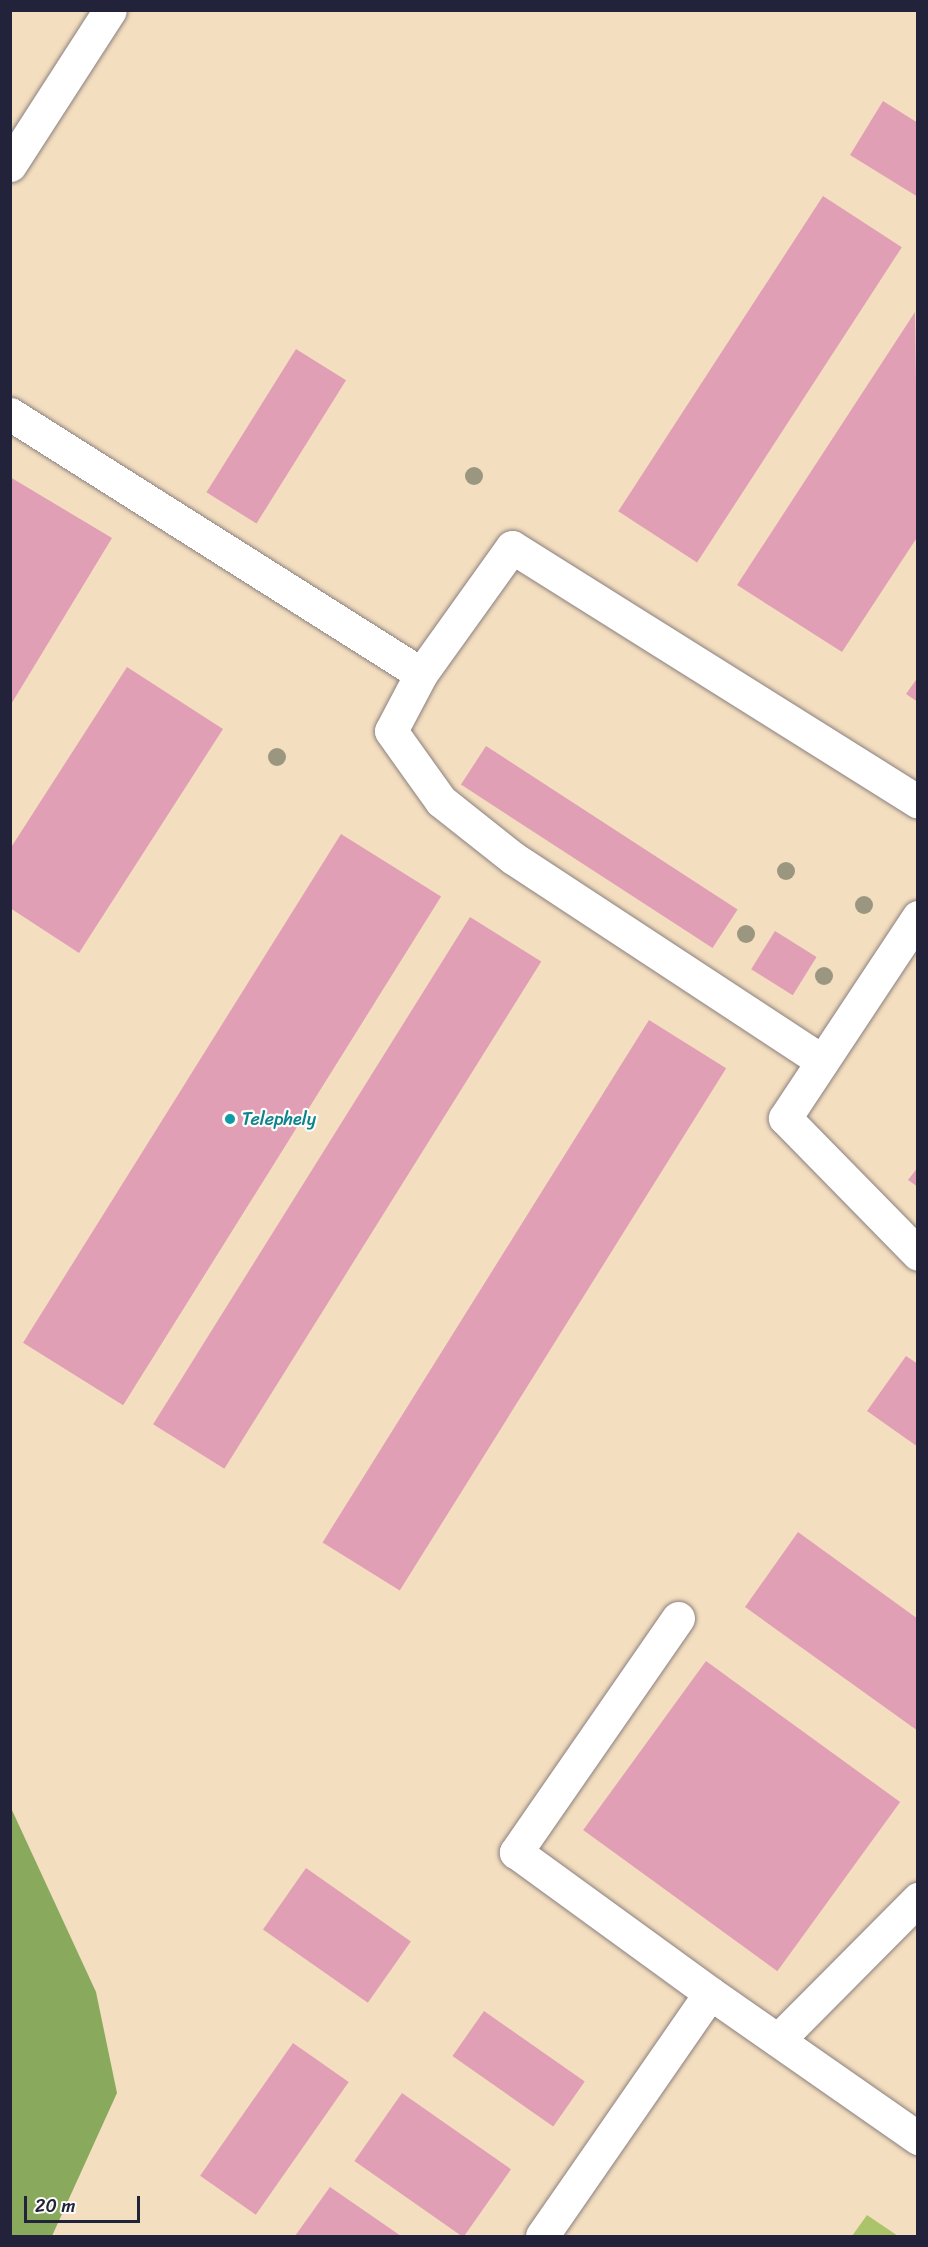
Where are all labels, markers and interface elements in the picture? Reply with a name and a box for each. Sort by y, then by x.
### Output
place label: Telephely [242,1108,316,1130]
marker: Telephely [223,1112,237,1126]
scale bar [27,2184,142,2222]
text: 20 m [35,2190,75,2222]

